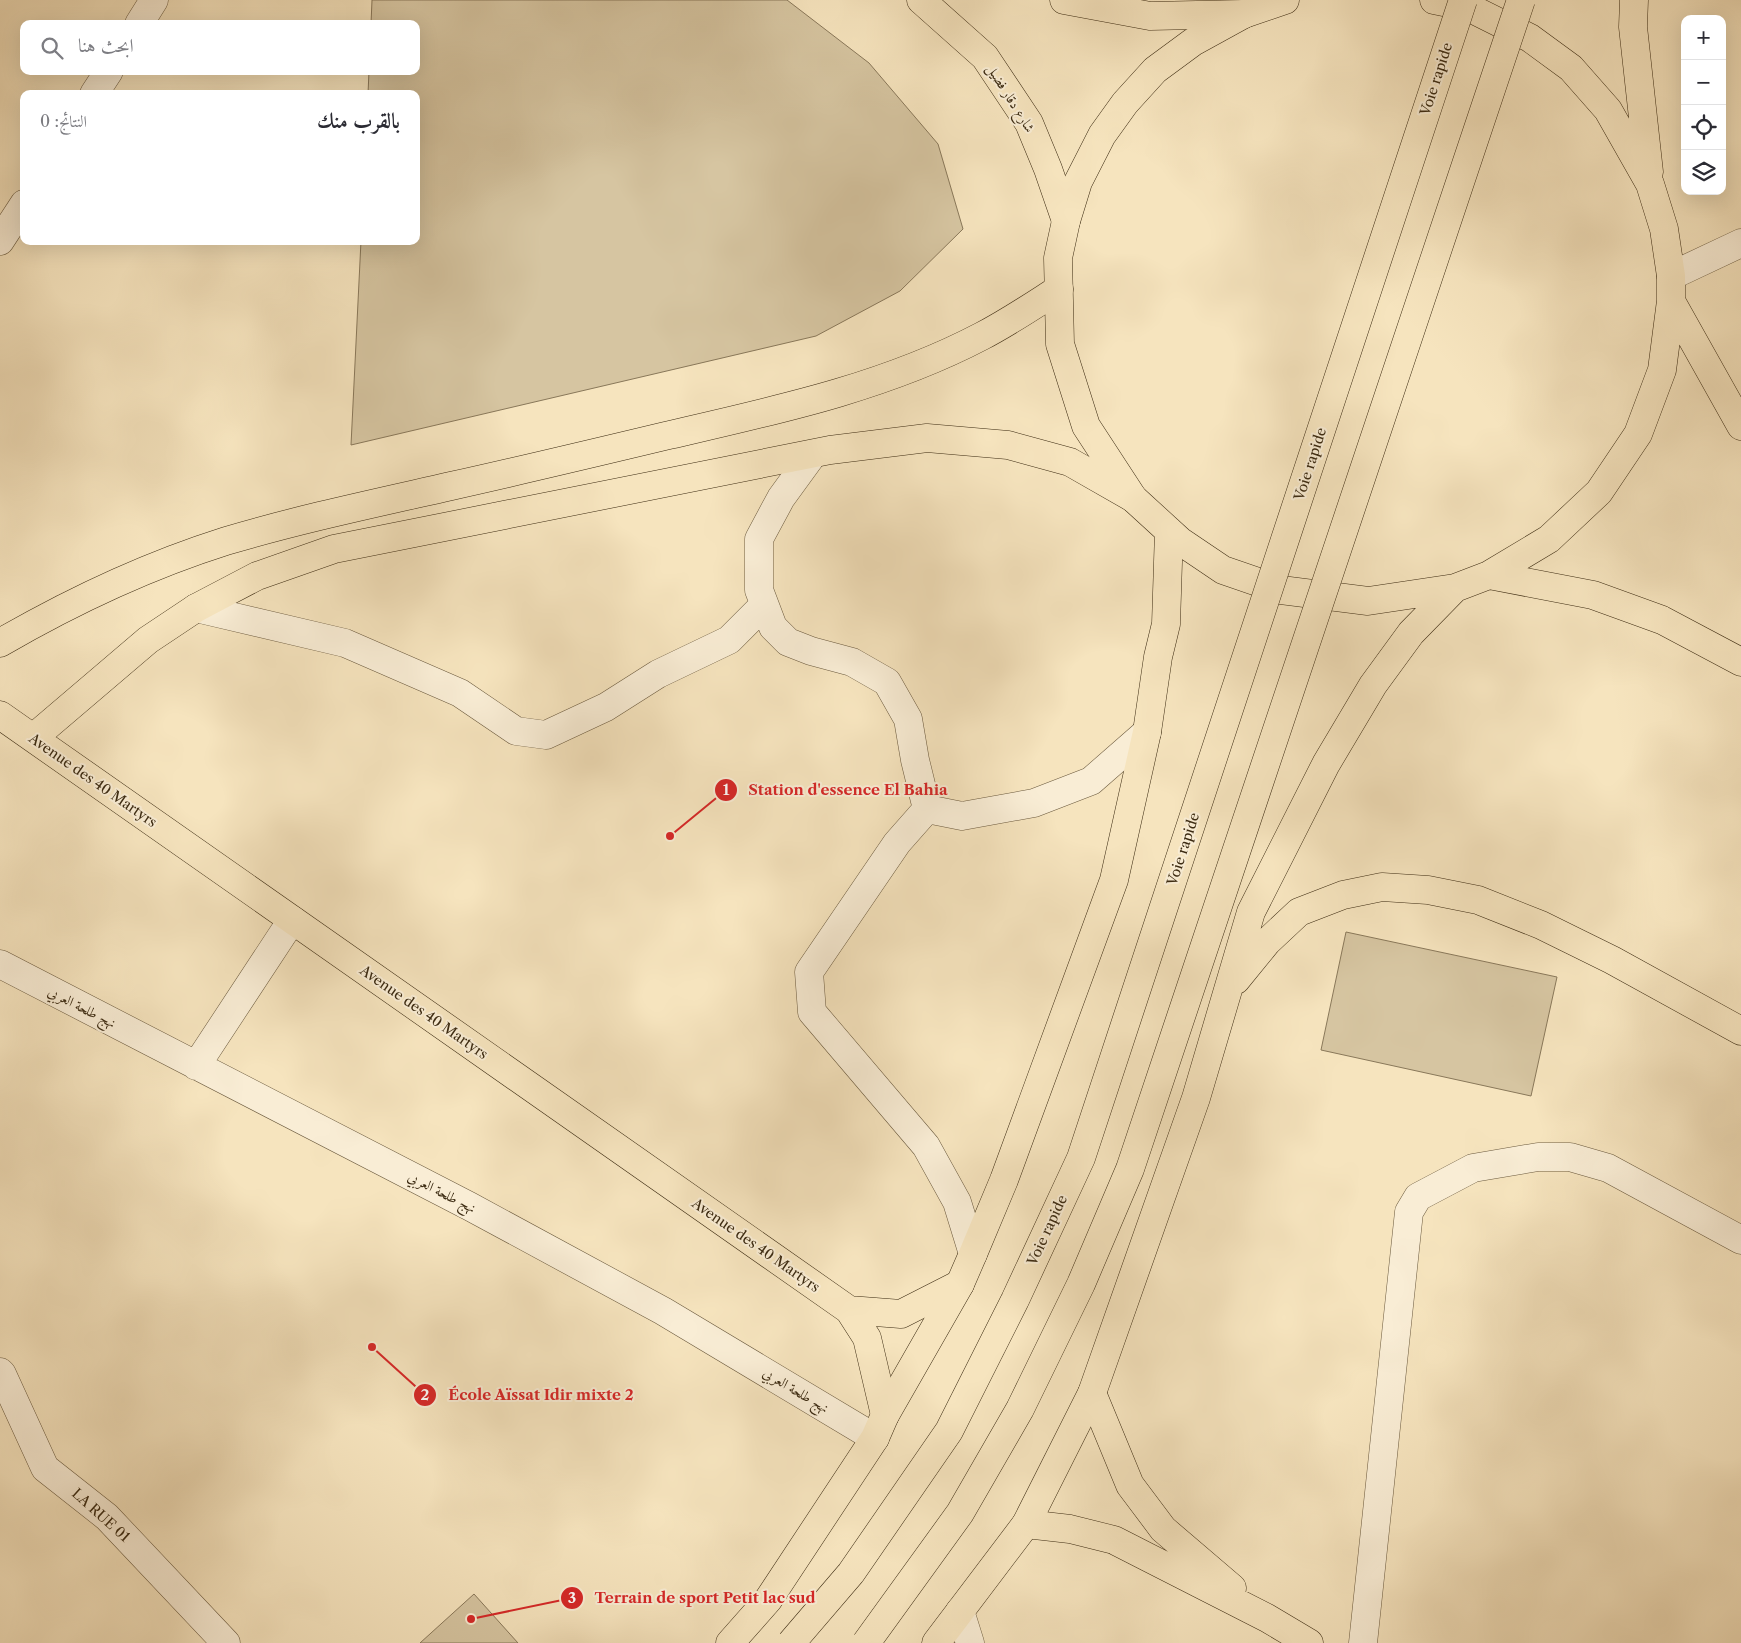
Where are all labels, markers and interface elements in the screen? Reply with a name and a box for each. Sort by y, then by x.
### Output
map controls [1681,15,1726,195]
button: + [1681,15,1726,60]
search box [20,20,420,75]
icon: search [38,34,66,62]
text: ابحث هنا [78,34,134,57]
street label: Voie rapide [1415,40,1456,119]
street label: شارع دقار فضيل [980,60,1039,137]
button: − [1681,60,1726,105]
button: locate [1681,105,1726,150]
text: بالقرب منك [317,108,400,133]
text: النتائج: 0 [40,111,87,131]
button: layers [1681,150,1726,195]
street label: Voie rapide [1289,425,1330,504]
street label: Avenue des 40 Martyrs [25,728,161,831]
callout: Station d'essence El Bahia [714,775,958,805]
text: 1 [723,780,730,799]
text: Station d'essence El Bahia [748,780,948,799]
street label: Voie rapide [1162,810,1203,889]
street label: Avenue des 40 Martyrs [356,960,492,1063]
street label: نهج طلحة العربي [43,982,119,1035]
street label: نهج طلحة العربي [403,1167,479,1220]
street label: Voie rapide [1022,1192,1071,1269]
street label: Avenue des 40 Martyrs [688,1193,824,1296]
street label: نهج طلحة العربي [758,1363,832,1420]
callout: École Aïssat Idir mixte 2 [413,1380,644,1410]
text: 2 [421,1385,430,1404]
text: École Aïssat Idir mixte 2 [448,1385,634,1404]
street label: LA RUE 01 [68,1484,134,1546]
callout: Terrain de sport Petit lac sud [559,1583,826,1613]
text: 3 [568,1588,576,1607]
text: Terrain de sport Petit lac sud [594,1588,816,1607]

